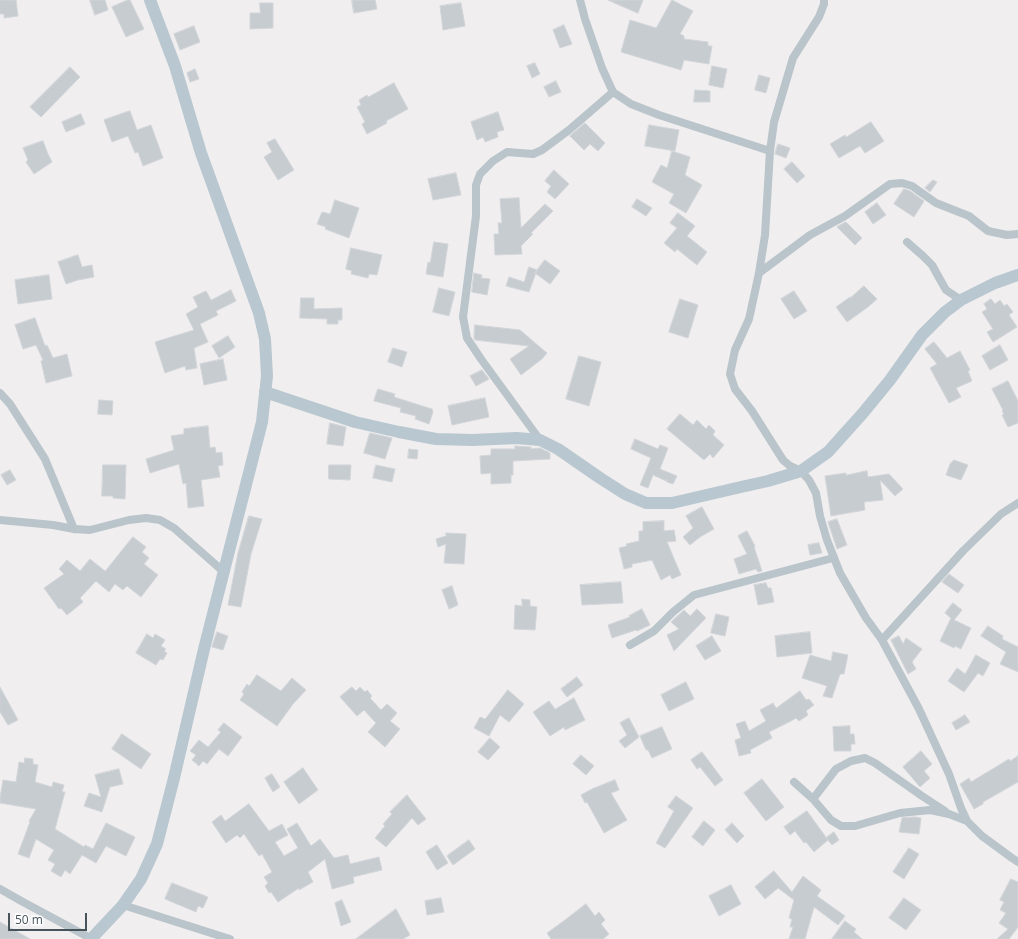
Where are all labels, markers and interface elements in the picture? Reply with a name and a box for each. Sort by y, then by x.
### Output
scale bar [10,905,89,931]
text: 50 m [15,911,43,928]

